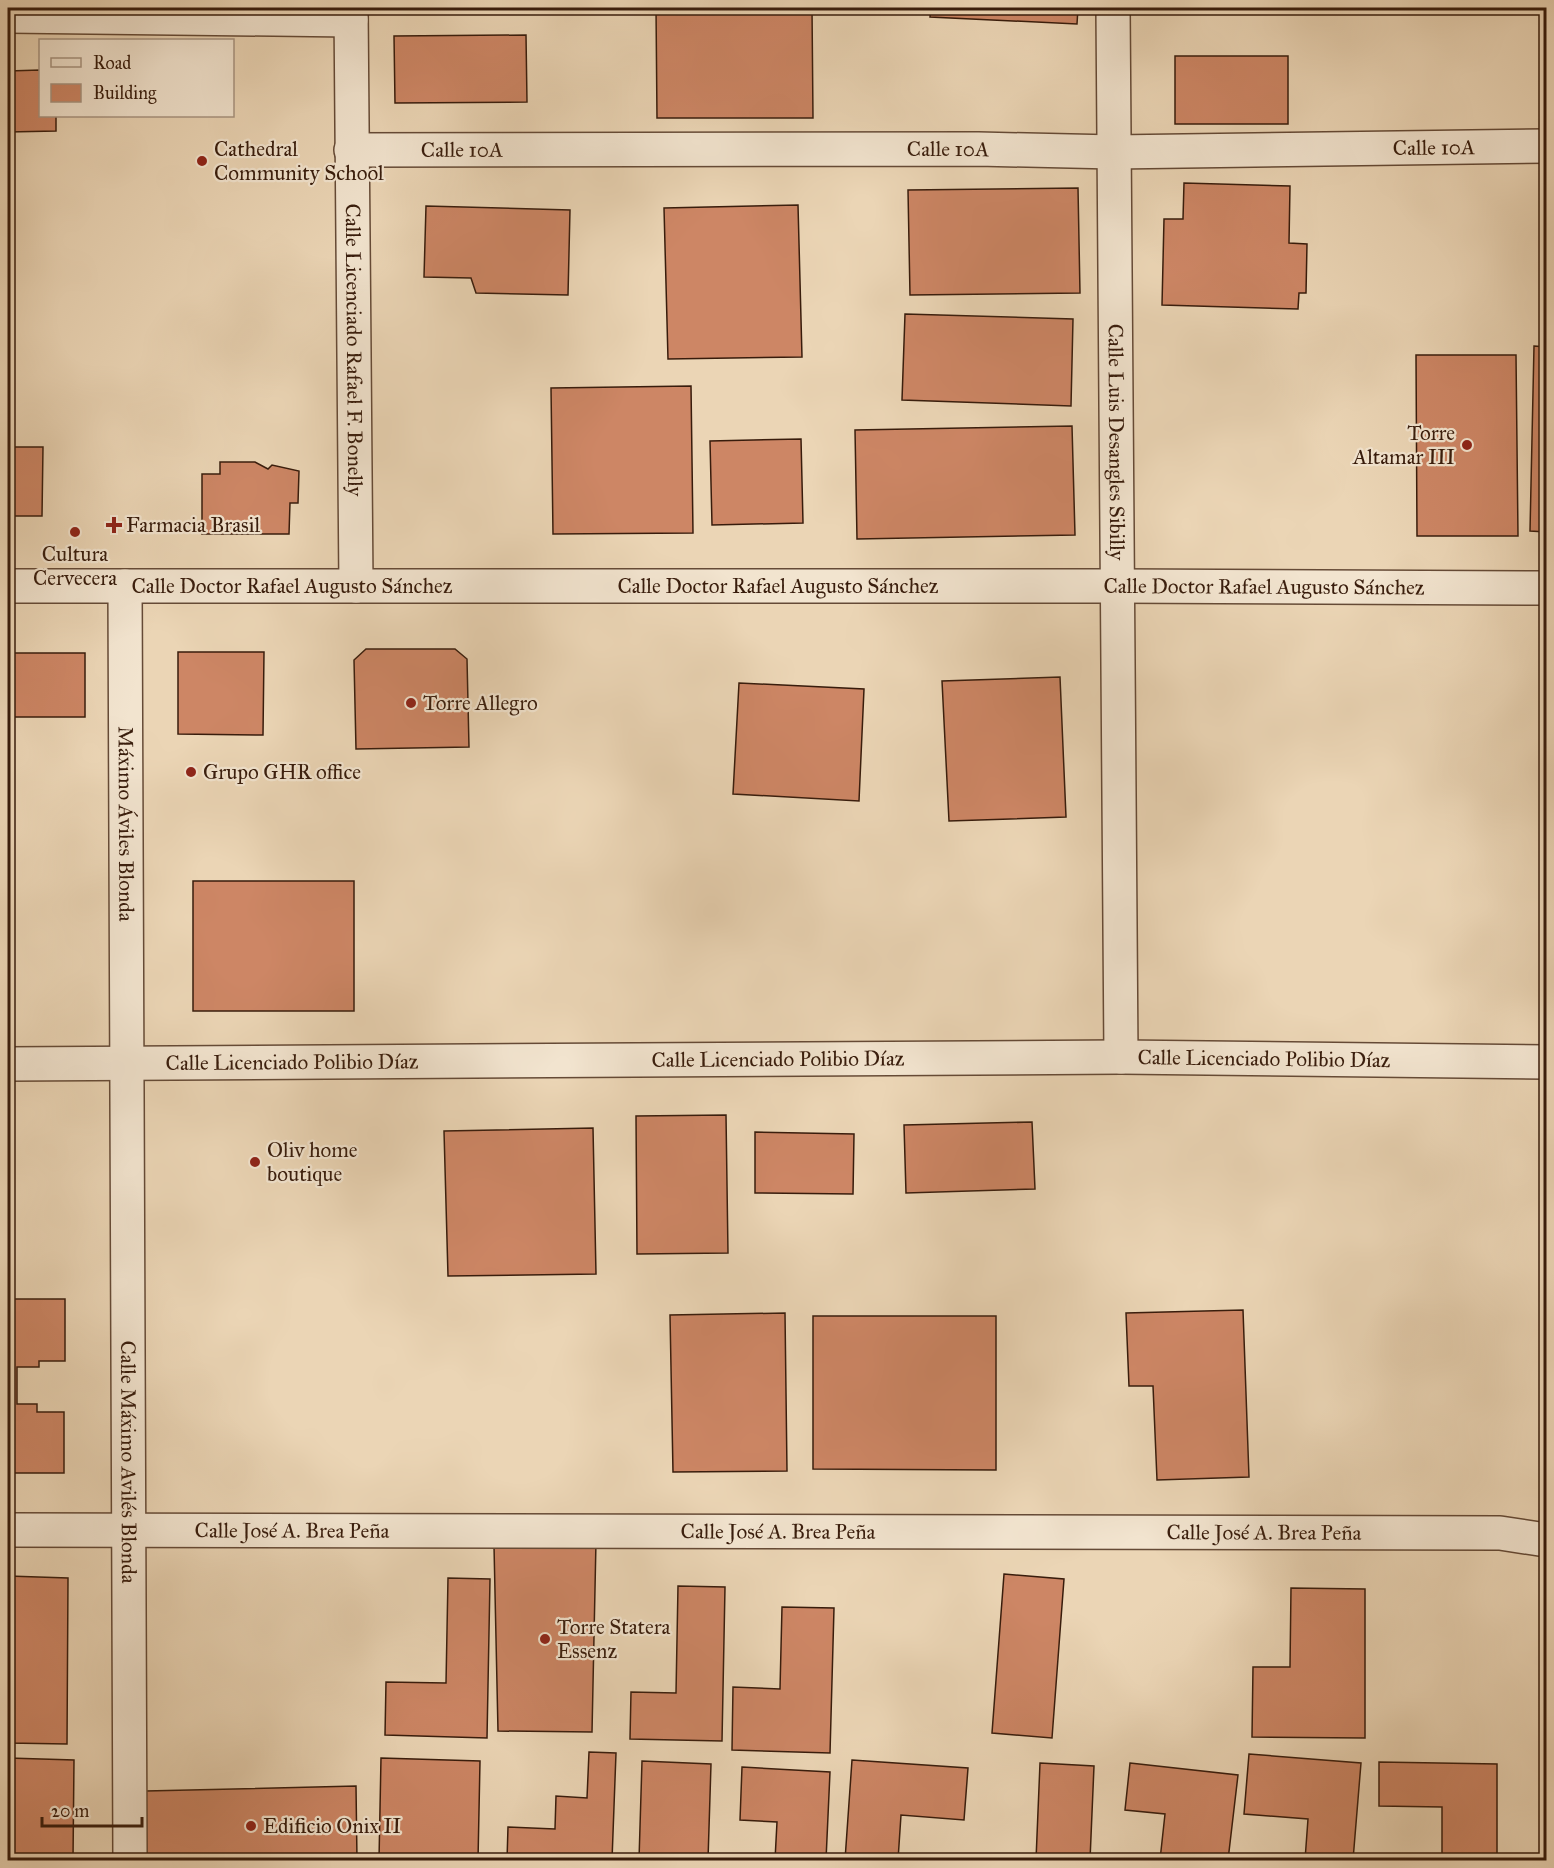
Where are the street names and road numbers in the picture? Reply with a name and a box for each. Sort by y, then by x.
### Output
street label: Calle 10A [1393,134,1475,161]
street label: Calle 10A [907,136,989,162]
street label: Calle 10A [421,137,503,163]
street label: Calle Licenciado Rafael F. Bonelly [340,203,368,498]
street label: Calle Luis Desangles Sibilly [1102,324,1130,562]
street label: Calle Doctor Rafael Augusto Sánchez [131,573,453,599]
street label: Calle Doctor Rafael Augusto Sánchez [617,573,939,599]
street label: Calle Doctor Rafael Augusto Sánchez [1103,573,1425,600]
street label: Máximo Áviles Blonda [113,726,139,922]
street label: Calle Licenciado Polibio Díaz [1137,1044,1391,1073]
street label: Calle Licenciado Polibio Díaz [651,1045,905,1073]
street label: Calle Licenciado Polibio Díaz [165,1048,419,1076]
street label: Calle Máximo Avilés Blonda [115,1340,142,1584]
street label: Calle José A. Brea Peña [195,1517,390,1544]
street label: Calle José A. Brea Peña [681,1518,876,1545]
street label: Calle José A. Brea Peña [1167,1519,1362,1546]

